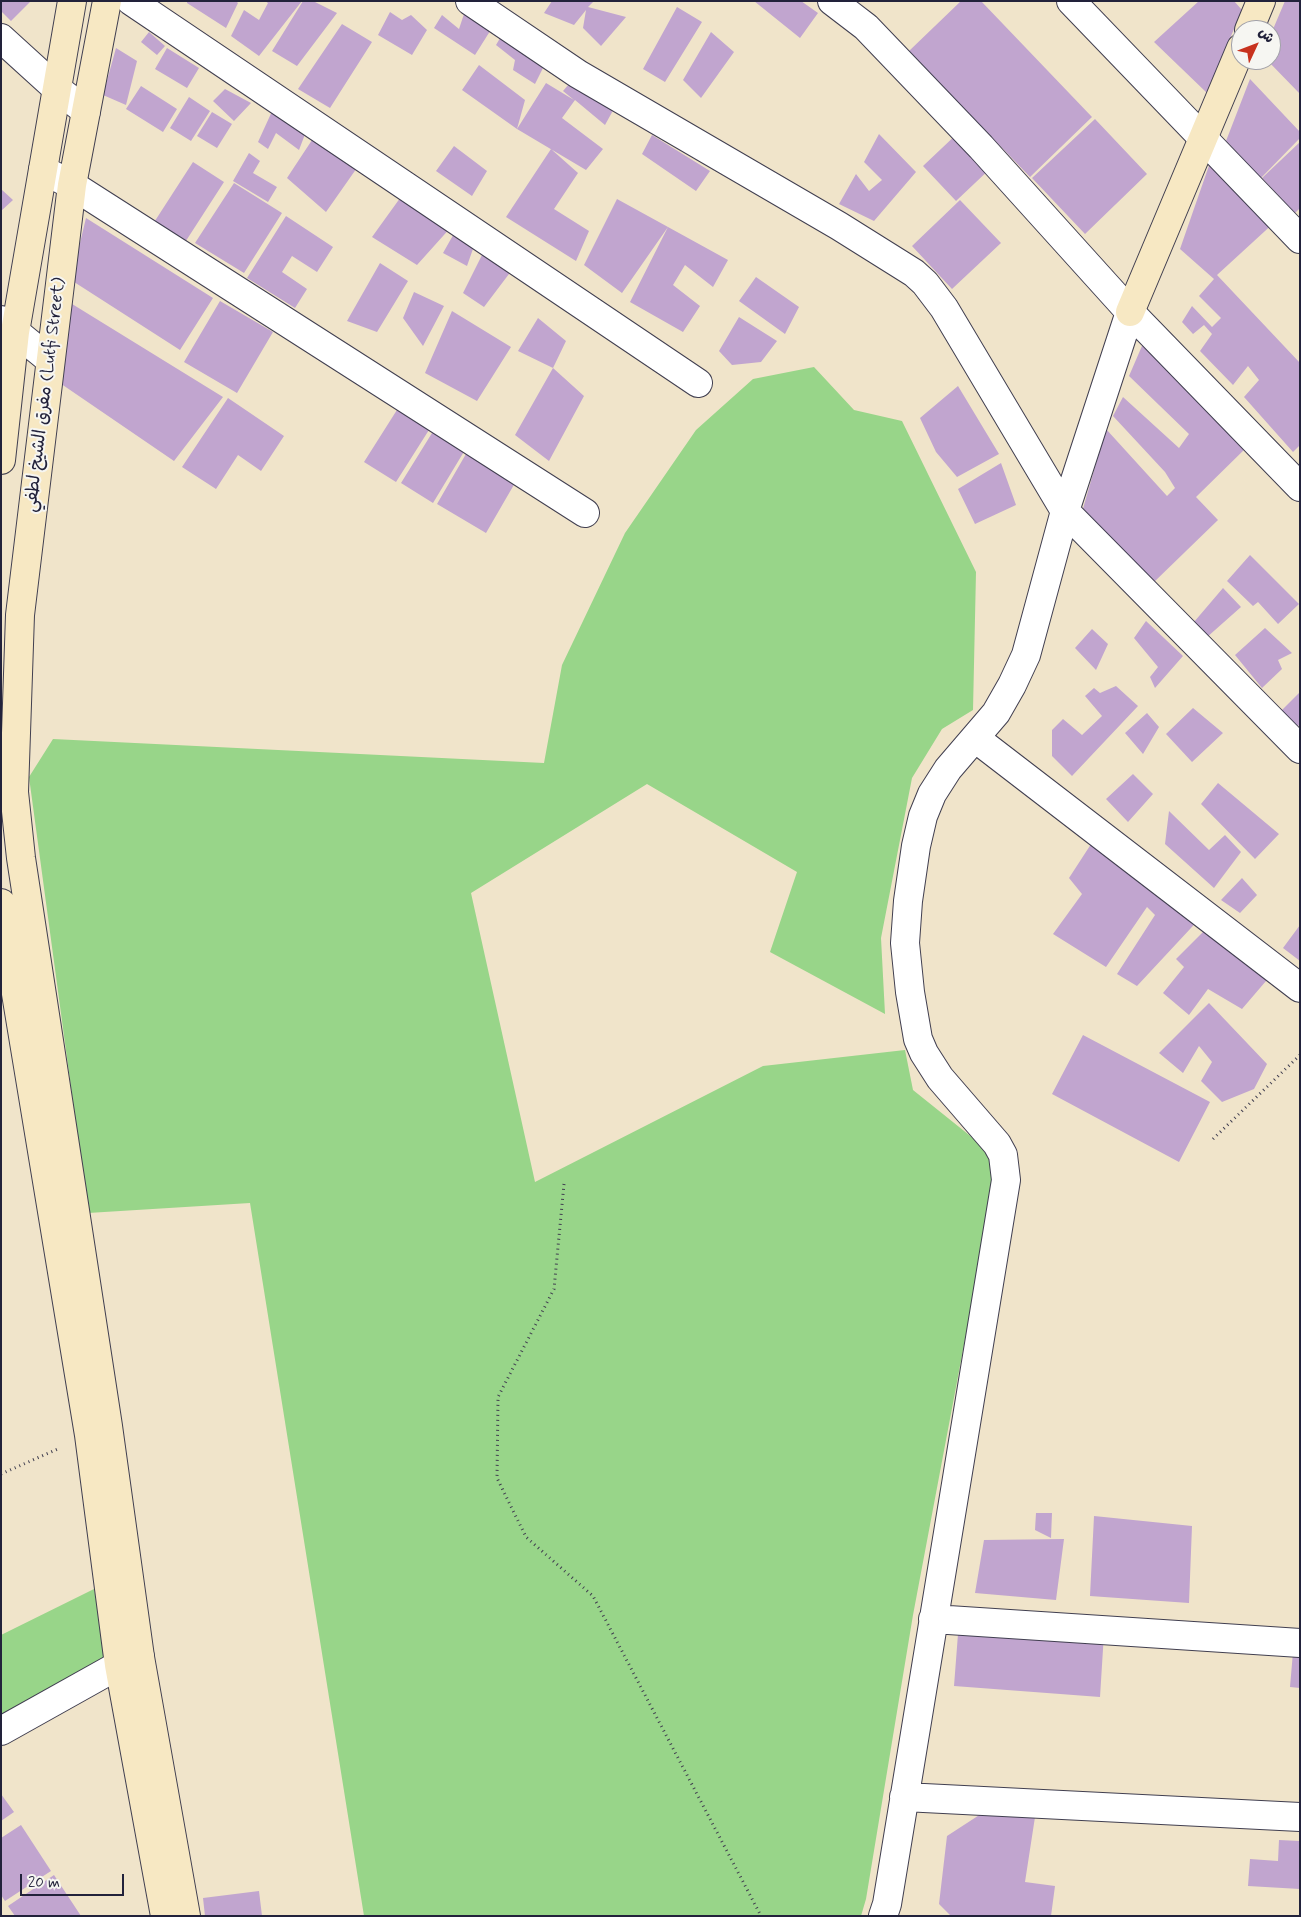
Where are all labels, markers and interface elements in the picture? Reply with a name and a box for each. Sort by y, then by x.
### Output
north arrow [1231,20,1281,70]
text: ش [1254,24,1278,47]
street label: مفرق الشيخ لطفي (Lutfi Street) [21,276,71,514]
scale bar [22,1864,126,1896]
text: 20 m [28,1873,60,1893]

